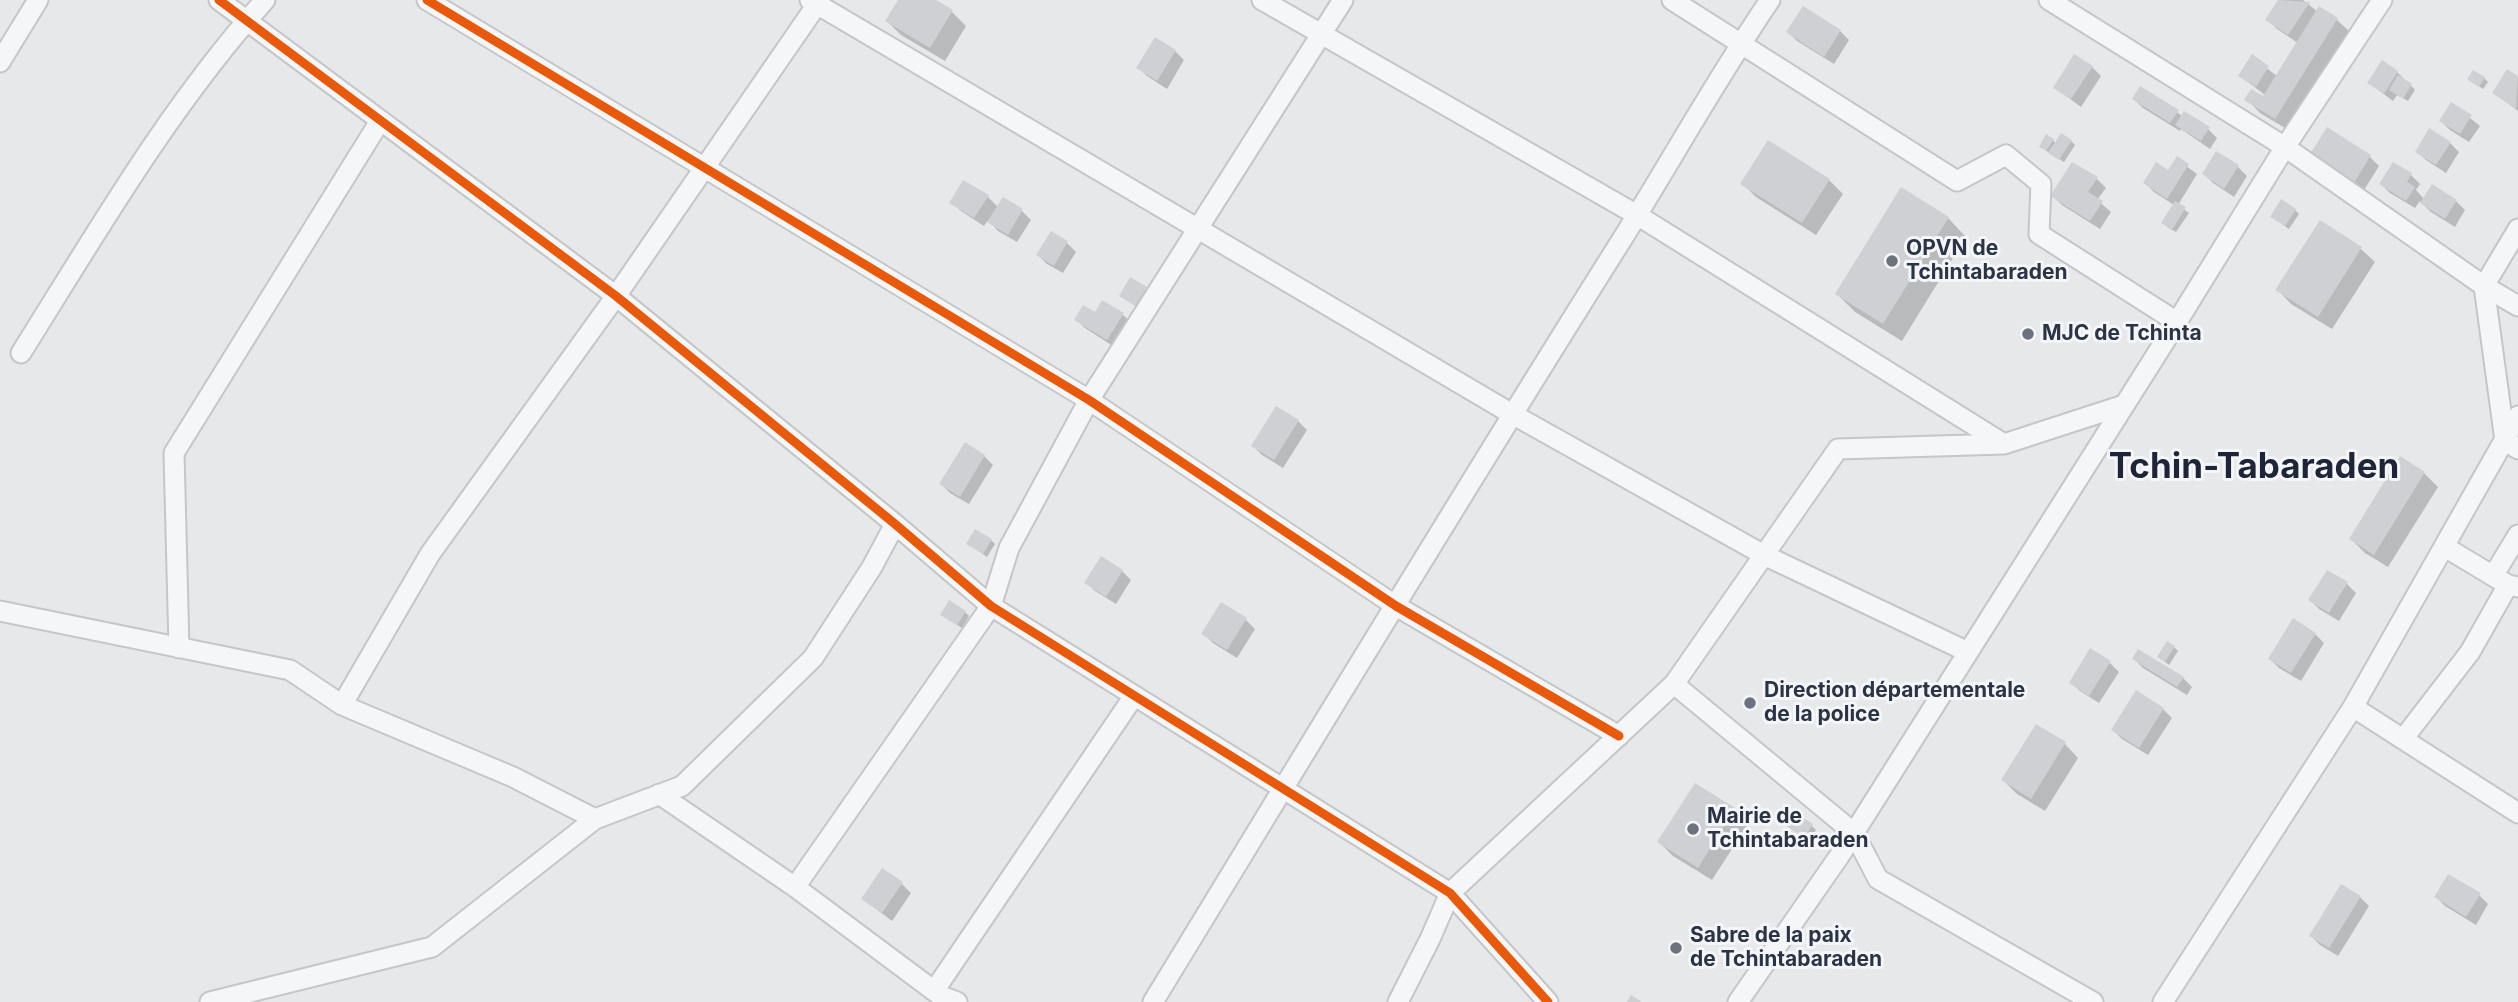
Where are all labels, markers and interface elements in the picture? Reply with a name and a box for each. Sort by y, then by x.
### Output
place label: OPVN de Tchintabaraden [1906,236,2067,286]
marker: OPVN de Tchintabaraden [1884,253,1900,269]
place label: MJC de Tchinta [2042,321,2202,347]
marker: MJC de Tchinta [2020,326,2036,342]
district label: Tchin-Tabaraden [2109,446,2399,488]
place label: Direction départementale de la police [1764,678,2025,728]
marker: Direction départementale de la police [1742,695,1758,711]
place label: Mairie de Tchintabaraden [1707,804,1868,854]
marker: Mairie de Tchintabaraden [1685,821,1701,837]
place label: Sabre de la paix de Tchintabaraden [1690,923,1882,973]
marker: Sabre de la paix de Tchintabaraden [1668,940,1684,956]

